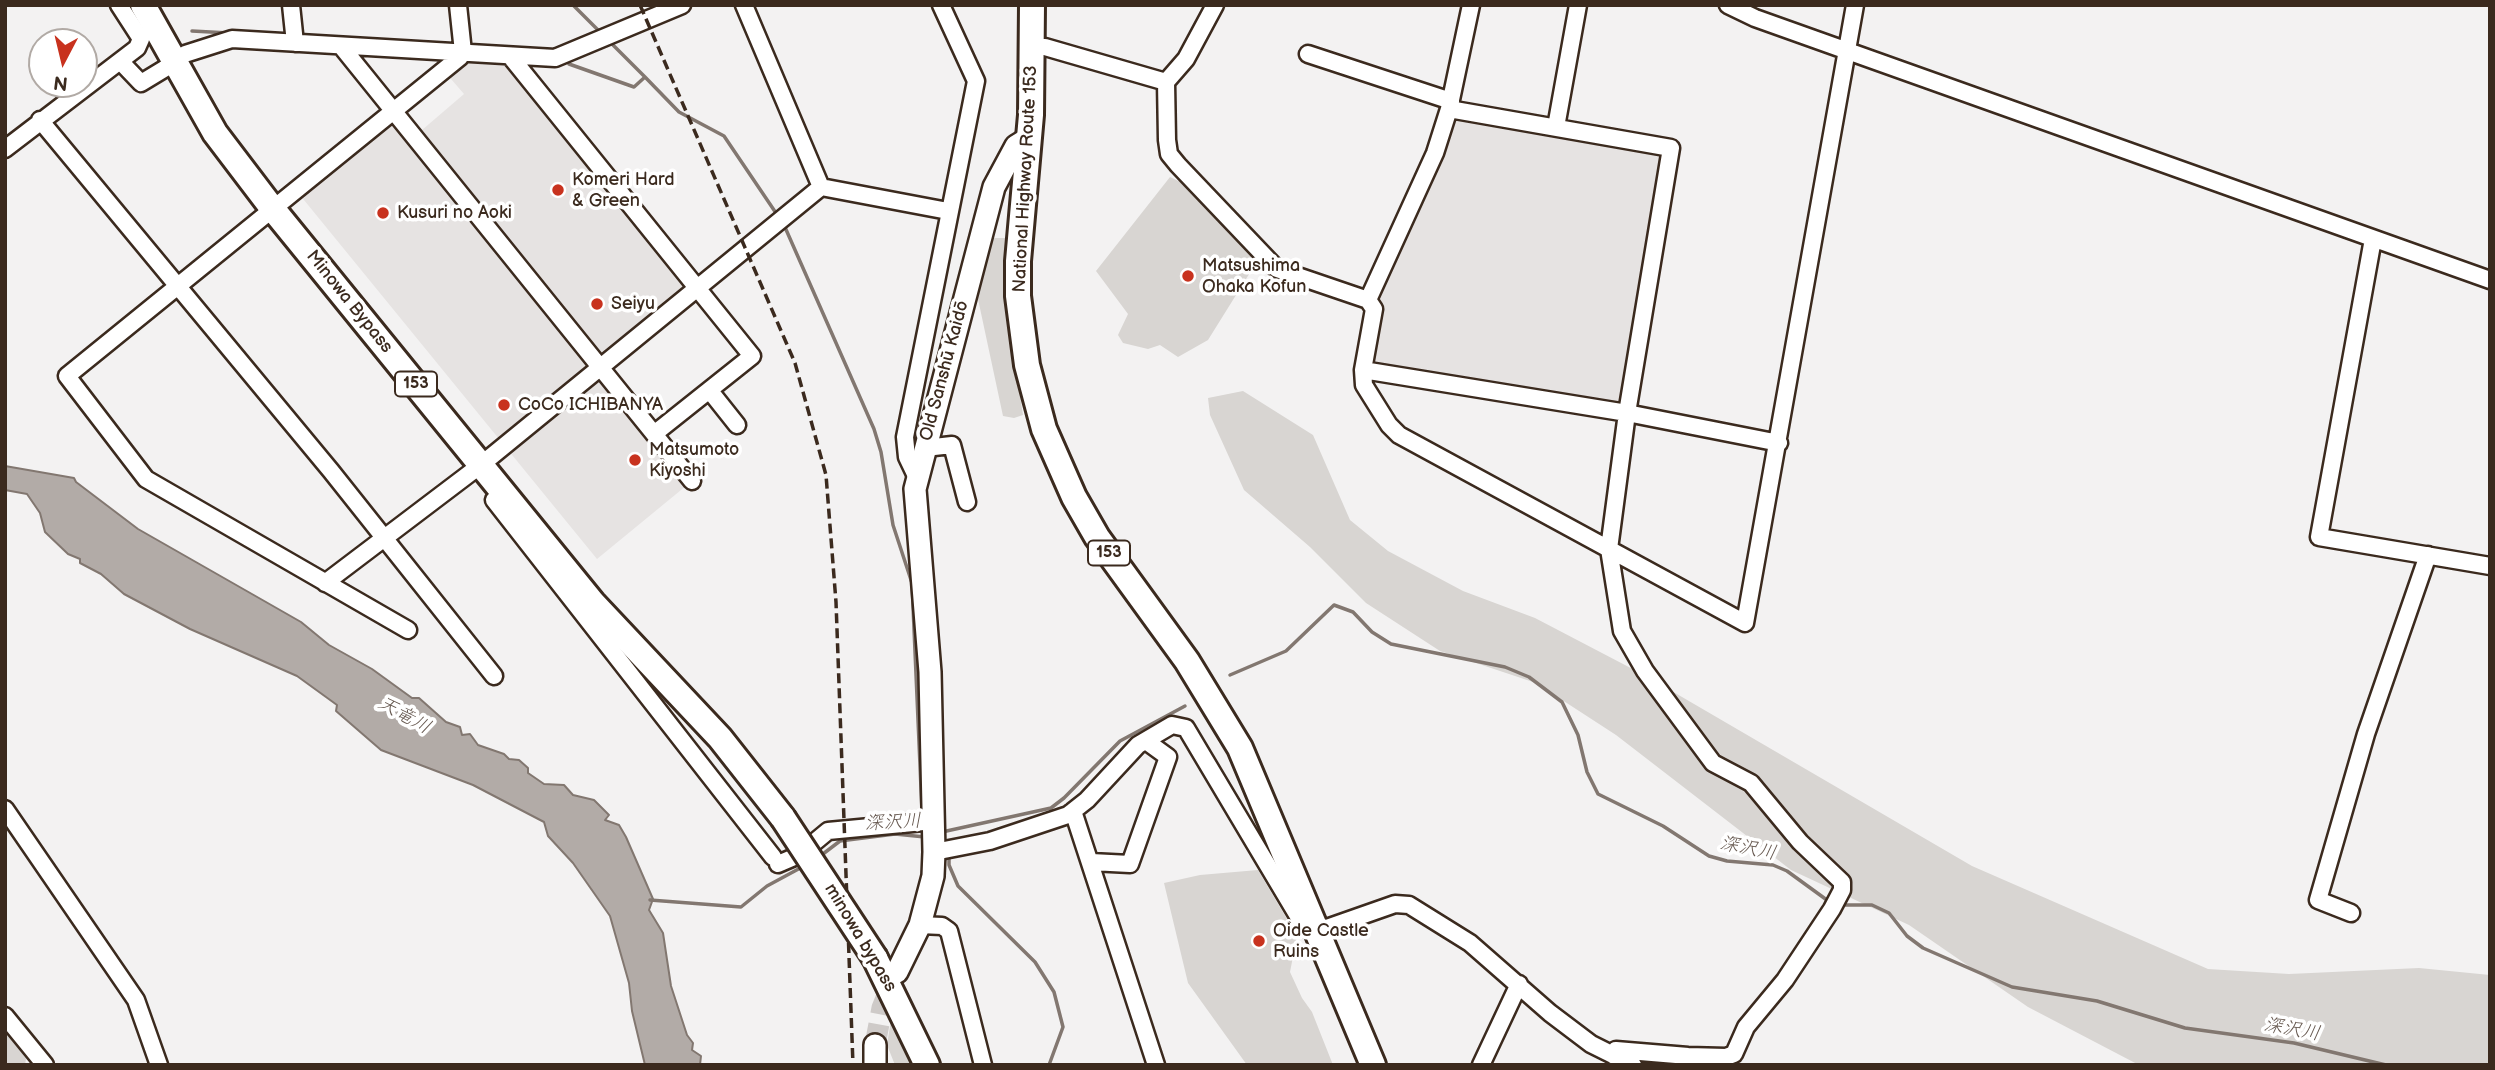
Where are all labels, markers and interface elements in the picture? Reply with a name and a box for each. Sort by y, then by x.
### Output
north arrow [28,28,98,98]
street label: National Highway Route 153 [1009,65,1043,293]
text: N [52,70,69,95]
place label: Komeri Hard & Green [572,169,675,212]
marker: Komeri Hard & Green [550,182,566,198]
place label: Kusuri no Aoki [397,202,512,224]
marker: Kusuri no Aoki [375,205,391,221]
street label: Minowa Bypass [301,246,397,358]
place label: Matsushima Ohaka Kofun [1202,255,1306,298]
marker: Matsushima Ohaka Kofun [1180,268,1196,284]
place label: Seiyu [611,293,655,315]
marker: Seiyu [589,296,605,312]
street label: Old Sanshū Kaidō [916,299,974,443]
road number: 153 [395,372,437,396]
place label: CoCo ICHIBANYA [518,394,663,416]
marker: CoCo ICHIBANYA [496,397,512,413]
place label: Matsumoto Kiyoshi [649,439,739,482]
marker: Matsumoto Kiyoshi [627,452,643,468]
road number: 153 [1088,540,1130,566]
water label: 天竜川 [374,692,434,740]
water label: 深沢川 [864,810,922,836]
water label: 深沢川 [1718,832,1778,866]
street label: minowa bypass [819,880,901,996]
place label: Oide Castle Ruins [1273,920,1369,962]
marker: Oide Castle Ruins [1251,933,1267,949]
water label: 深沢川 [2262,1014,2322,1046]

